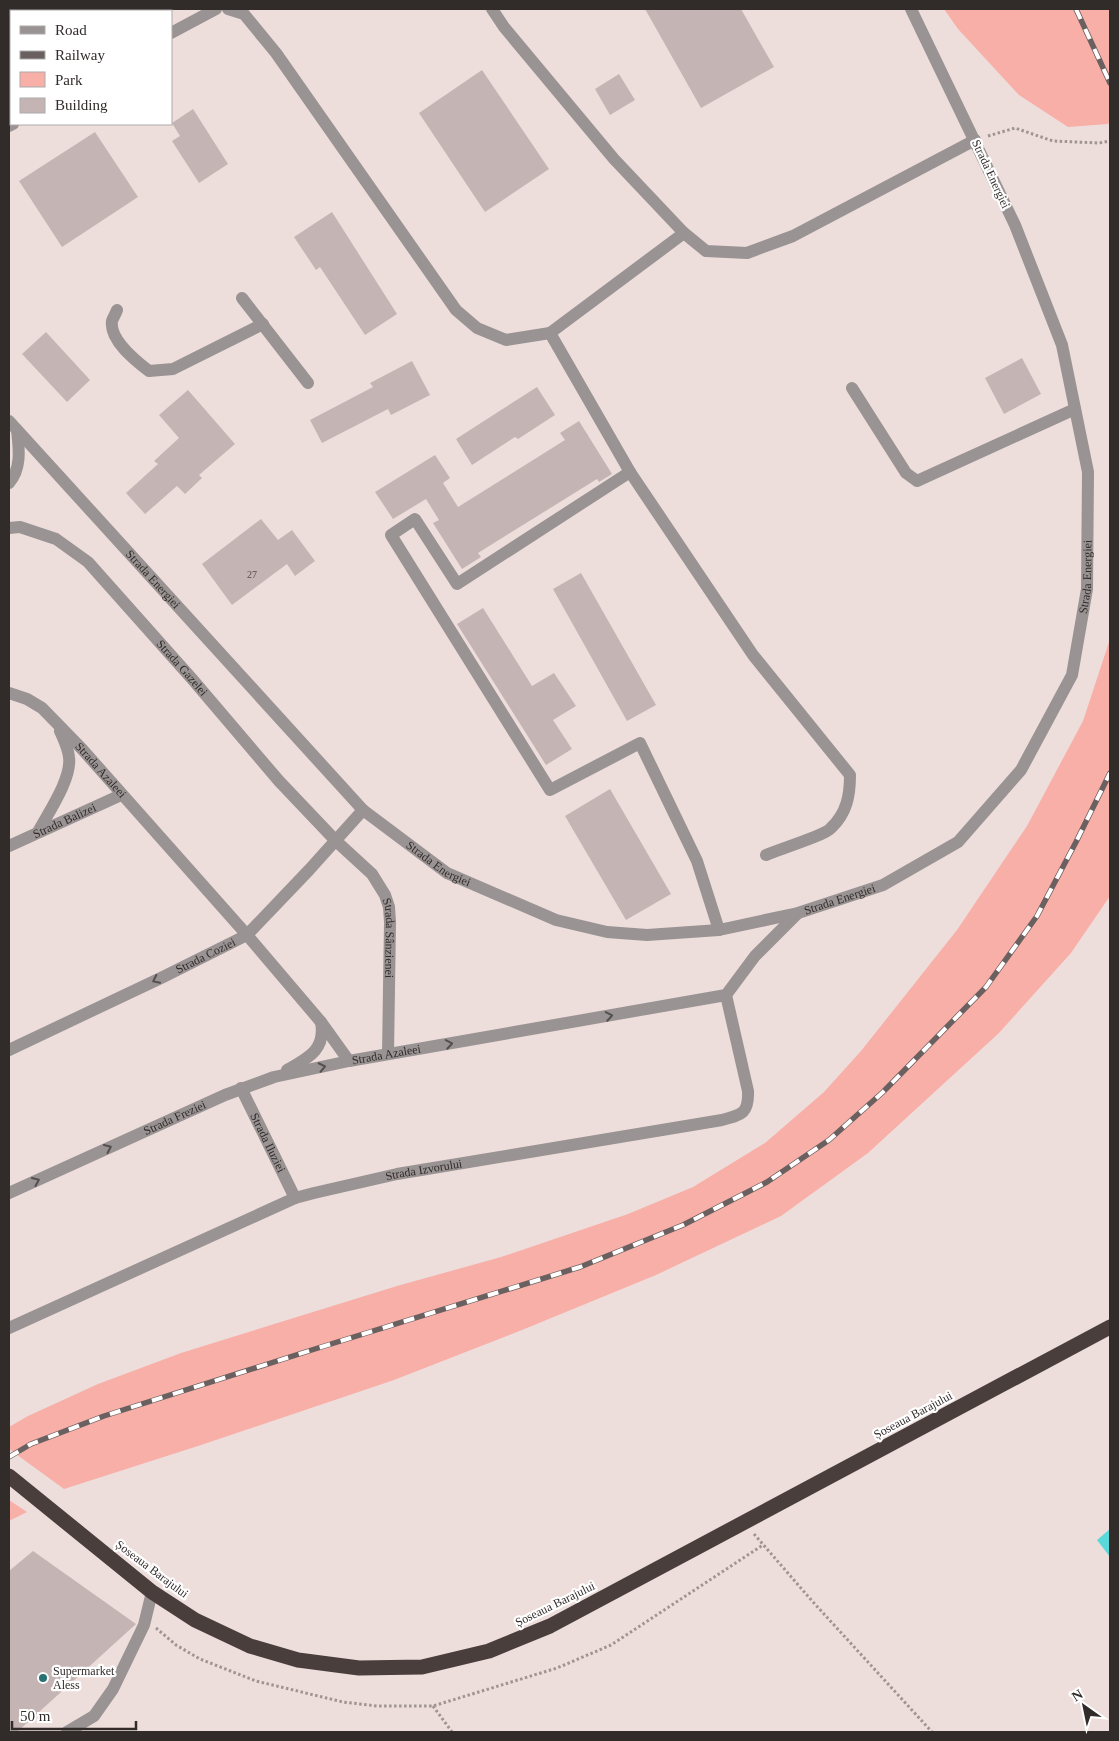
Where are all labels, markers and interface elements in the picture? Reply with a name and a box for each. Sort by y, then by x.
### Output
legend [10,10,172,125]
text: Road [55,22,87,38]
text: Railway [55,47,105,63]
text: Park [55,72,83,88]
text: Building [55,97,108,113]
street label: Strada Energiei [969,137,1013,211]
street label: Strada Energiei [1076,539,1094,615]
street label: Strada Energiei [123,547,184,612]
house number: 27 [247,569,257,580]
street label: Strada Gazelei [154,637,211,699]
street label: Strada Azaleei [72,739,130,801]
street label: Strada Balizei [31,800,99,841]
street label: Strada Energiei [404,838,473,890]
street label: Strada Energiei [802,881,878,918]
street label: Strada Sânzienei [379,896,397,979]
street label: Strada Coziei [173,935,238,977]
one-way arrow [152,974,161,984]
one-way arrow [604,1012,613,1022]
one-way arrow [444,1039,453,1049]
street label: Strada Azaleei [351,1041,423,1067]
one-way arrow [318,1062,327,1073]
street label: Strada Freziei [141,1097,209,1138]
street label: Strada Iluziei [247,1111,289,1175]
one-way arrow [103,1143,112,1154]
street label: Strada Izvorului [384,1156,464,1183]
one-way arrow [31,1176,40,1187]
street label: Șoseaua Barajului [871,1388,955,1442]
street label: Șoseaua Barajului [113,1537,191,1601]
street label: Șoseaua Barajului [513,1578,598,1629]
place label: Supermarket Aless [53,1664,115,1692]
marker: Supermarket Aless [37,1672,49,1684]
north arrow [1059,1681,1109,1731]
text: N [1069,1686,1086,1705]
scale bar [12,1698,136,1730]
text: 50 m [20,1708,51,1724]

